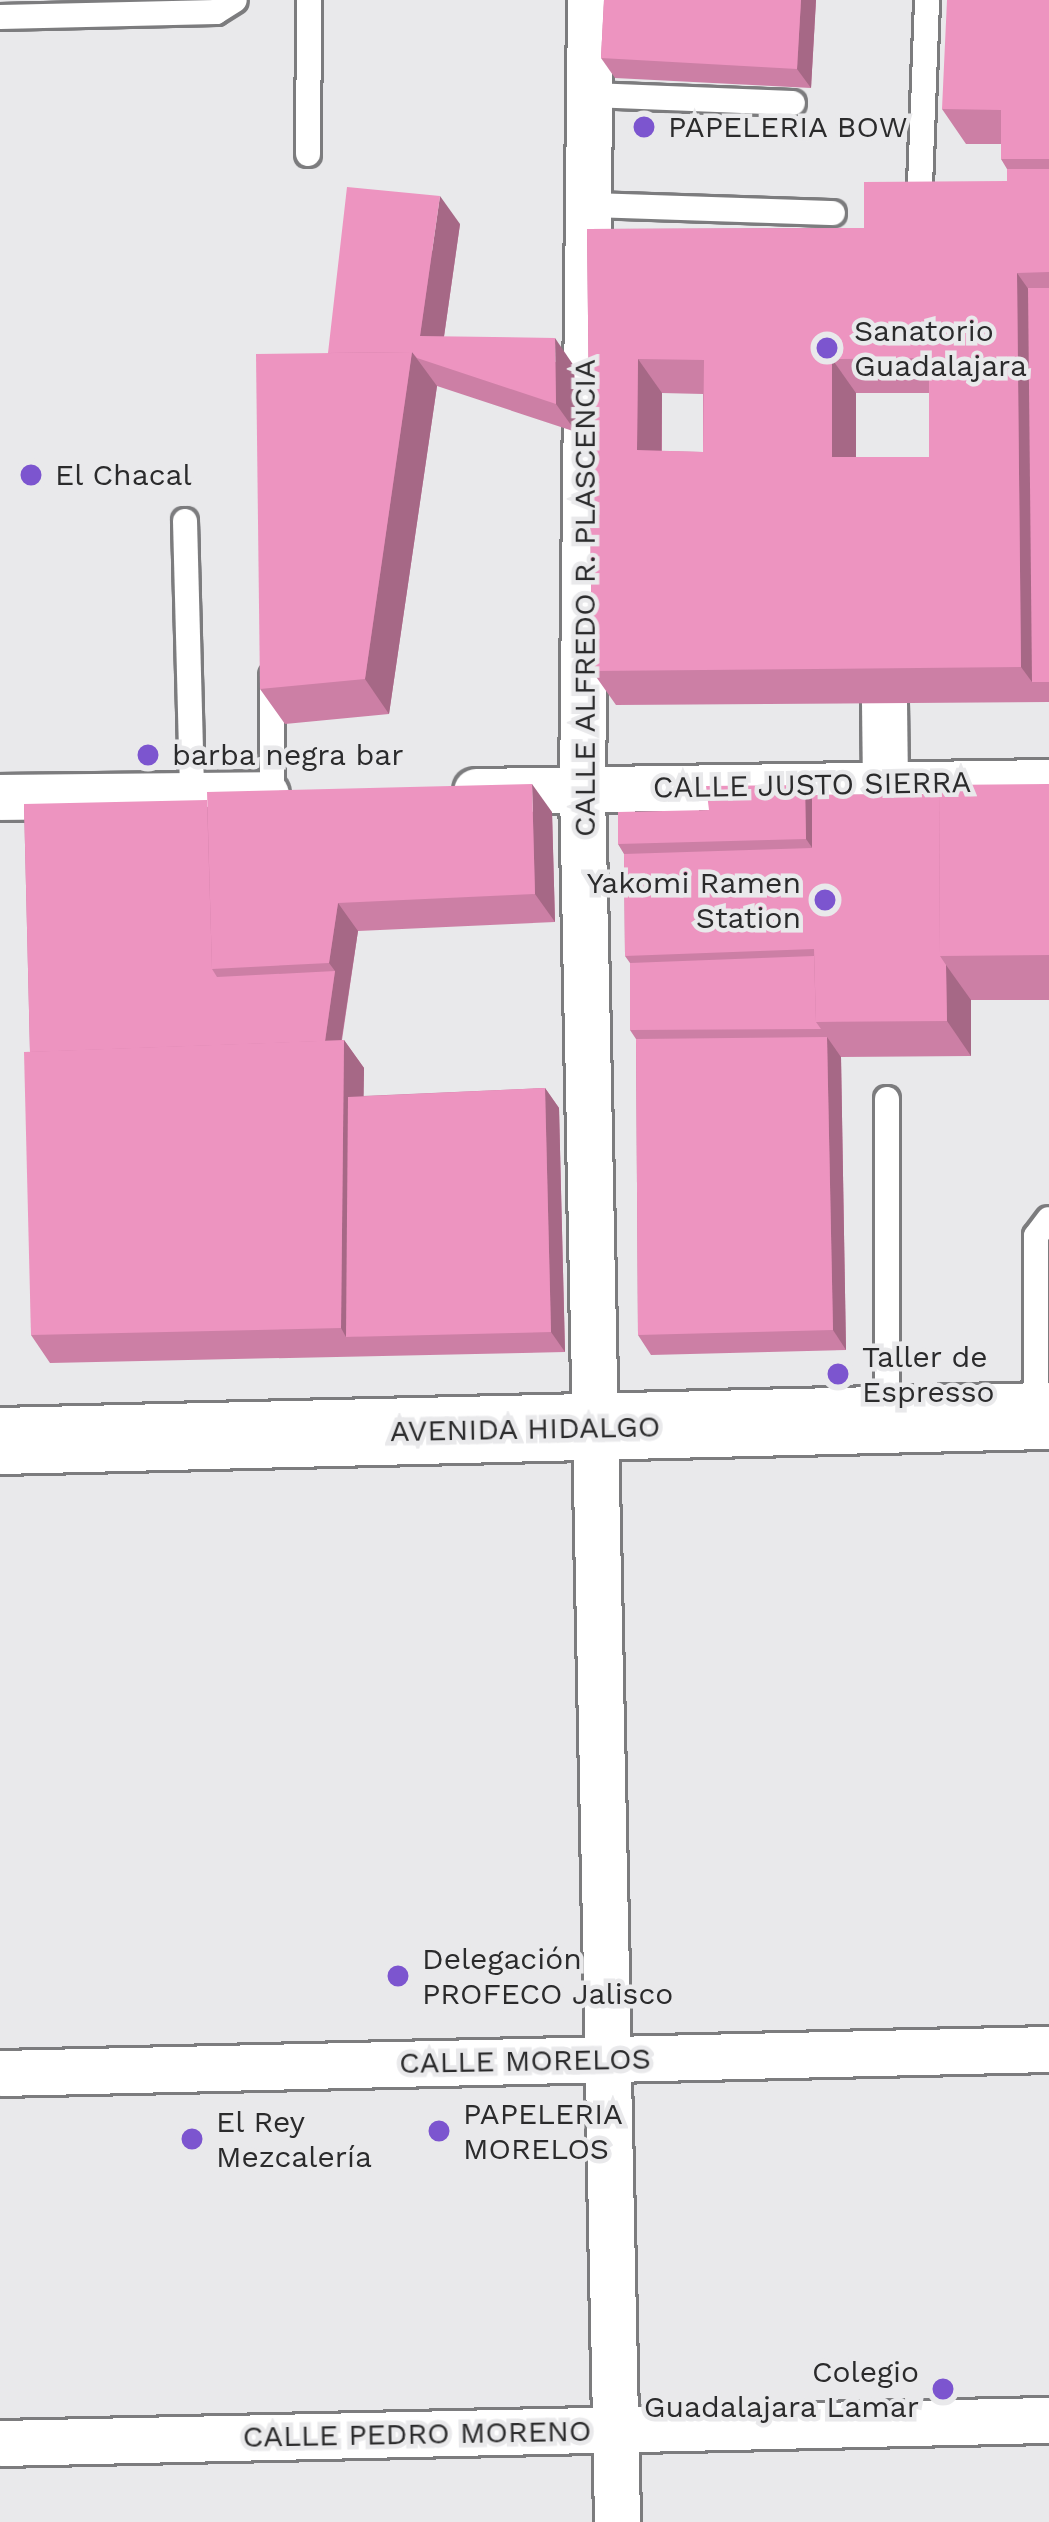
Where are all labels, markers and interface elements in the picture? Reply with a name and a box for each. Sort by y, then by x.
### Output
place label: PAPELERIA BOW [668,109,909,145]
marker: PAPELERIA BOW [631,114,657,140]
place label: Sanatorio Guadalajara [854,313,1027,384]
marker: Sanatorio Guadalajara [811,332,843,364]
street label: CALLE ALFREDO R. PLASCENCIA [567,358,603,838]
place label: El Chacal [55,457,193,493]
marker: El Chacal [18,462,44,488]
place label: barba negra bar [172,737,405,773]
marker: barba negra bar [135,742,161,768]
street label: CALLE JUSTO SIERRA [652,764,972,806]
place label: Yakomi Ramen Station [587,865,801,936]
marker: Yakomi Ramen Station [812,887,838,913]
place label: Taller de Espresso [862,1339,994,1410]
marker: Taller de Espresso [825,1361,851,1387]
street label: AVENIDA HIDALGO [389,1409,661,1449]
place label: Delegación PROFECO Jalisco [422,1941,674,2012]
marker: Delegación PROFECO Jalisco [385,1963,411,1989]
street label: CALLE MORELOS [399,2041,651,2081]
place label: PAPELERIA MORELOS [463,2096,623,2166]
place label: El Rey Mezcalería [216,2104,372,2174]
marker: PAPELERIA MORELOS [426,2118,452,2144]
marker: El Rey Mezcalería [179,2126,205,2152]
place label: Colegio Guadalajara Lamar [643,2354,919,2424]
marker: Colegio Guadalajara Lamar [930,2376,956,2402]
street label: CALLE PEDRO MORENO [242,2413,592,2455]

